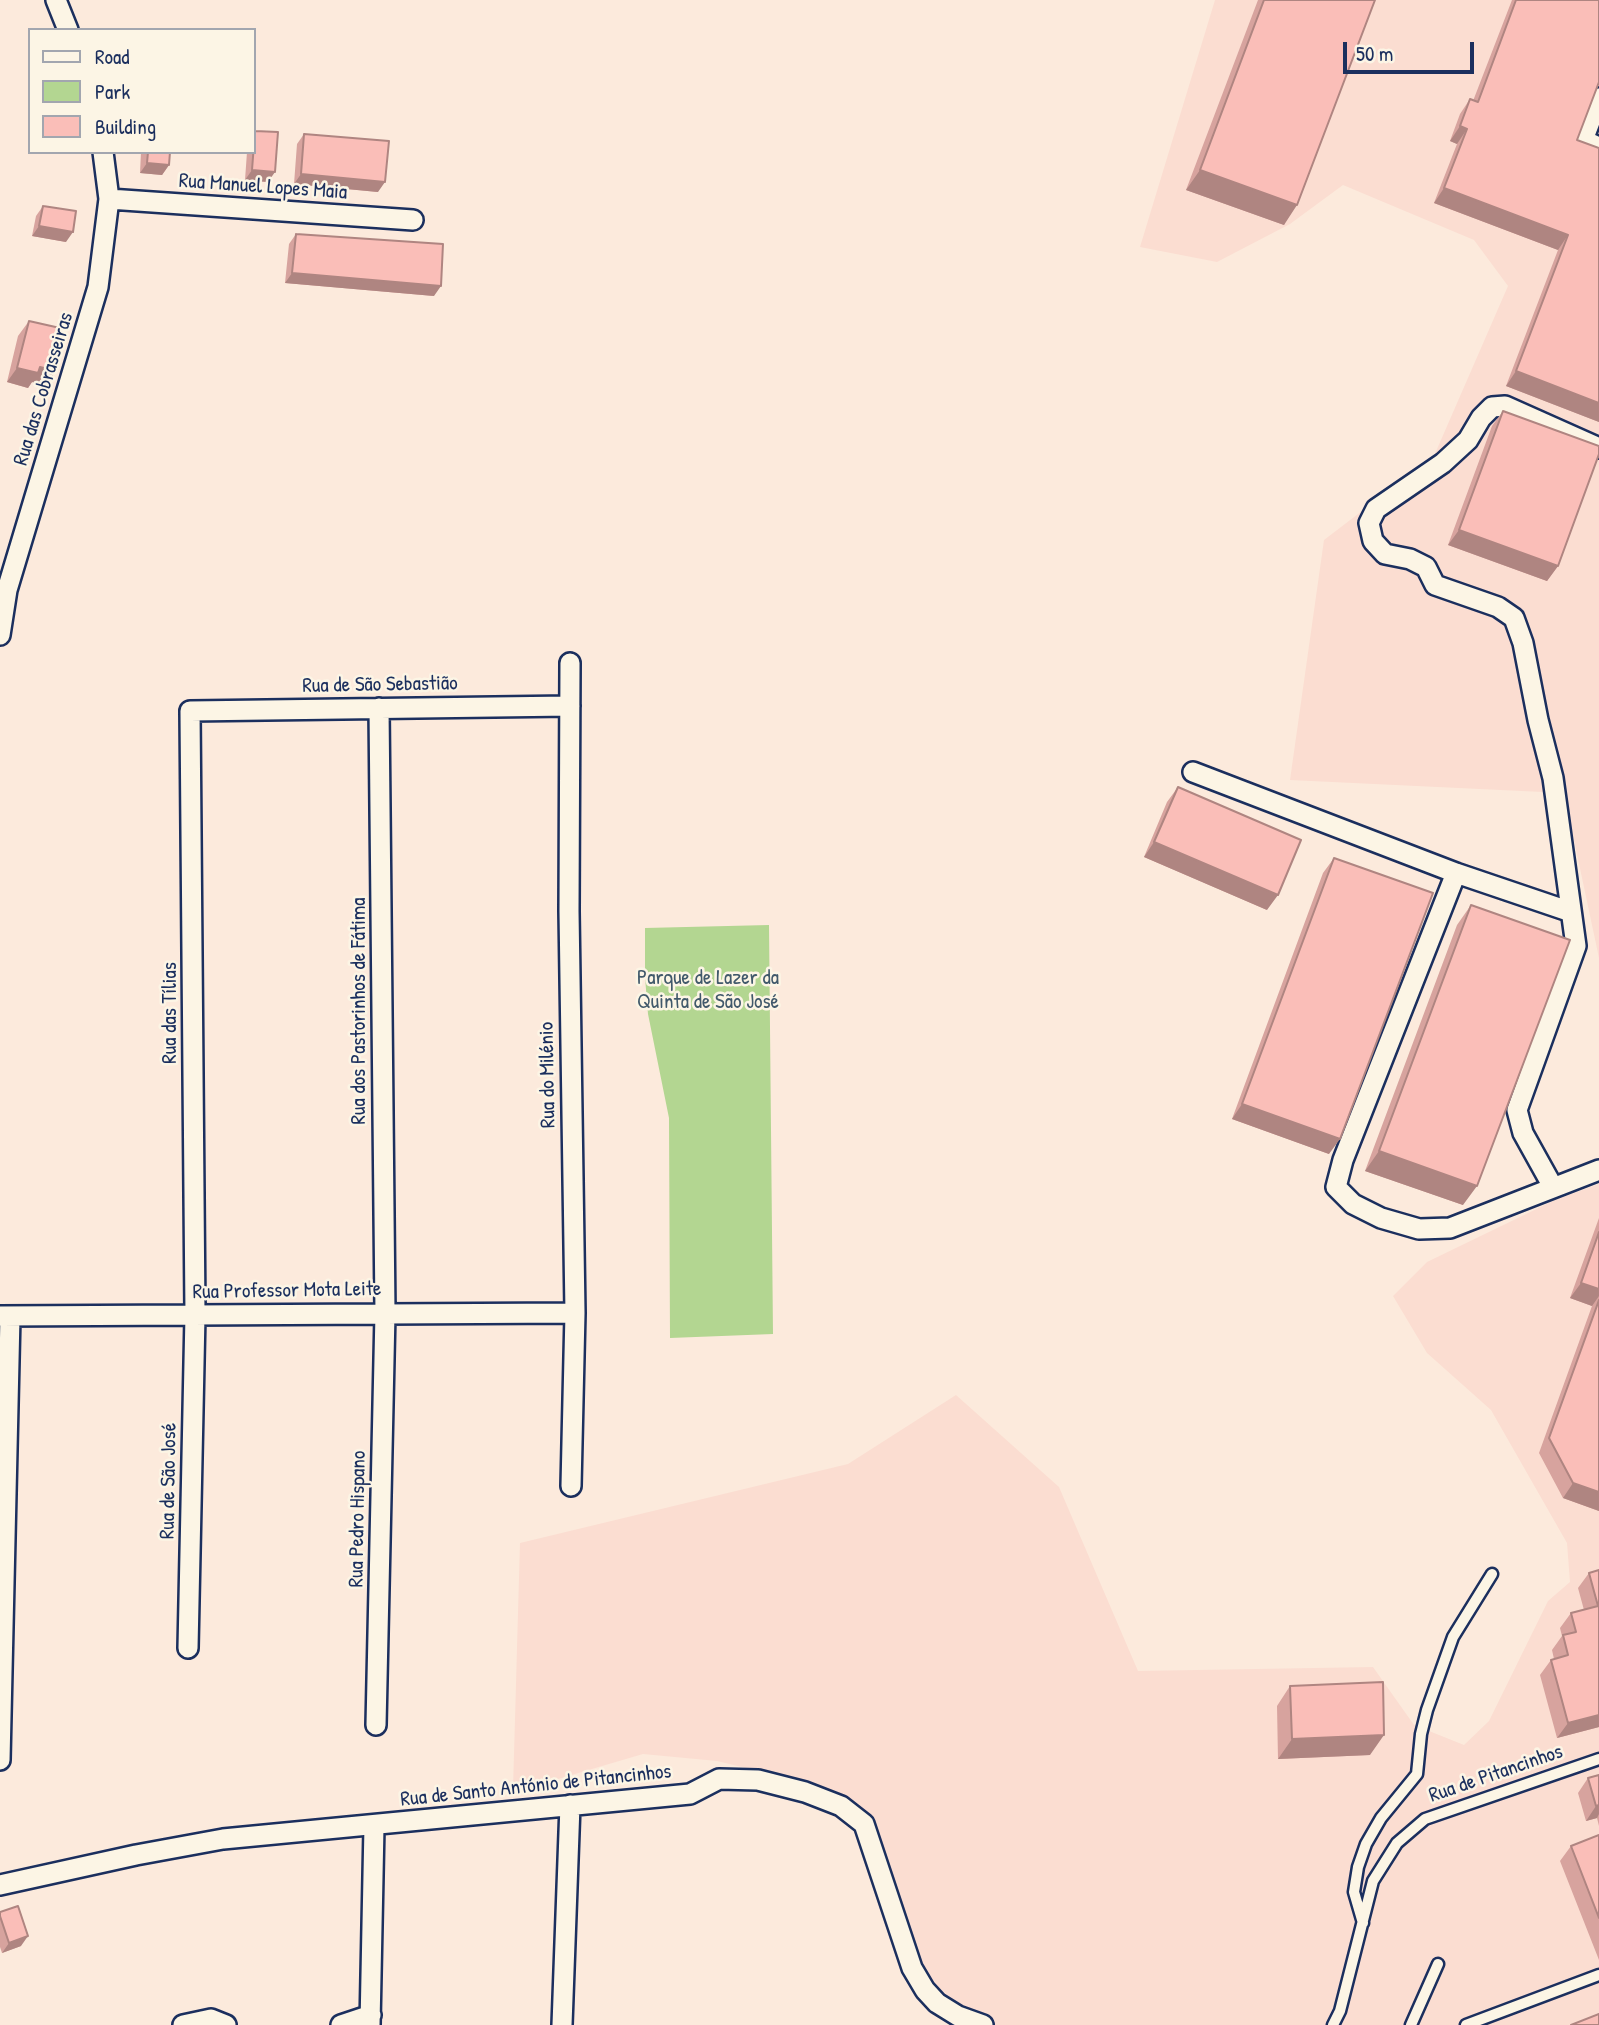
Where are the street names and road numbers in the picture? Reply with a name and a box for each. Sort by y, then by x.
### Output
street label: Rua Manuel Lopes Maia [178,169,348,205]
street label: Rua das Cobrasseiras [9,309,79,469]
street label: Rua de São Sebastião [302,671,458,699]
street label: Rua dos Pastorinhos de Fátima [346,897,372,1125]
street label: Rua das Tílias [157,962,183,1064]
street label: Rua do Milénio [534,1022,562,1128]
street label: Rua Professor Mota Leite [192,1277,382,1305]
street label: Rua de São José [155,1423,183,1539]
street label: Rua Pedro Hispano [344,1450,372,1588]
street label: Rua de Pitancinhos [1426,1739,1566,1809]
street label: Rua de Santo António de Pitancinhos [399,1759,673,1813]

